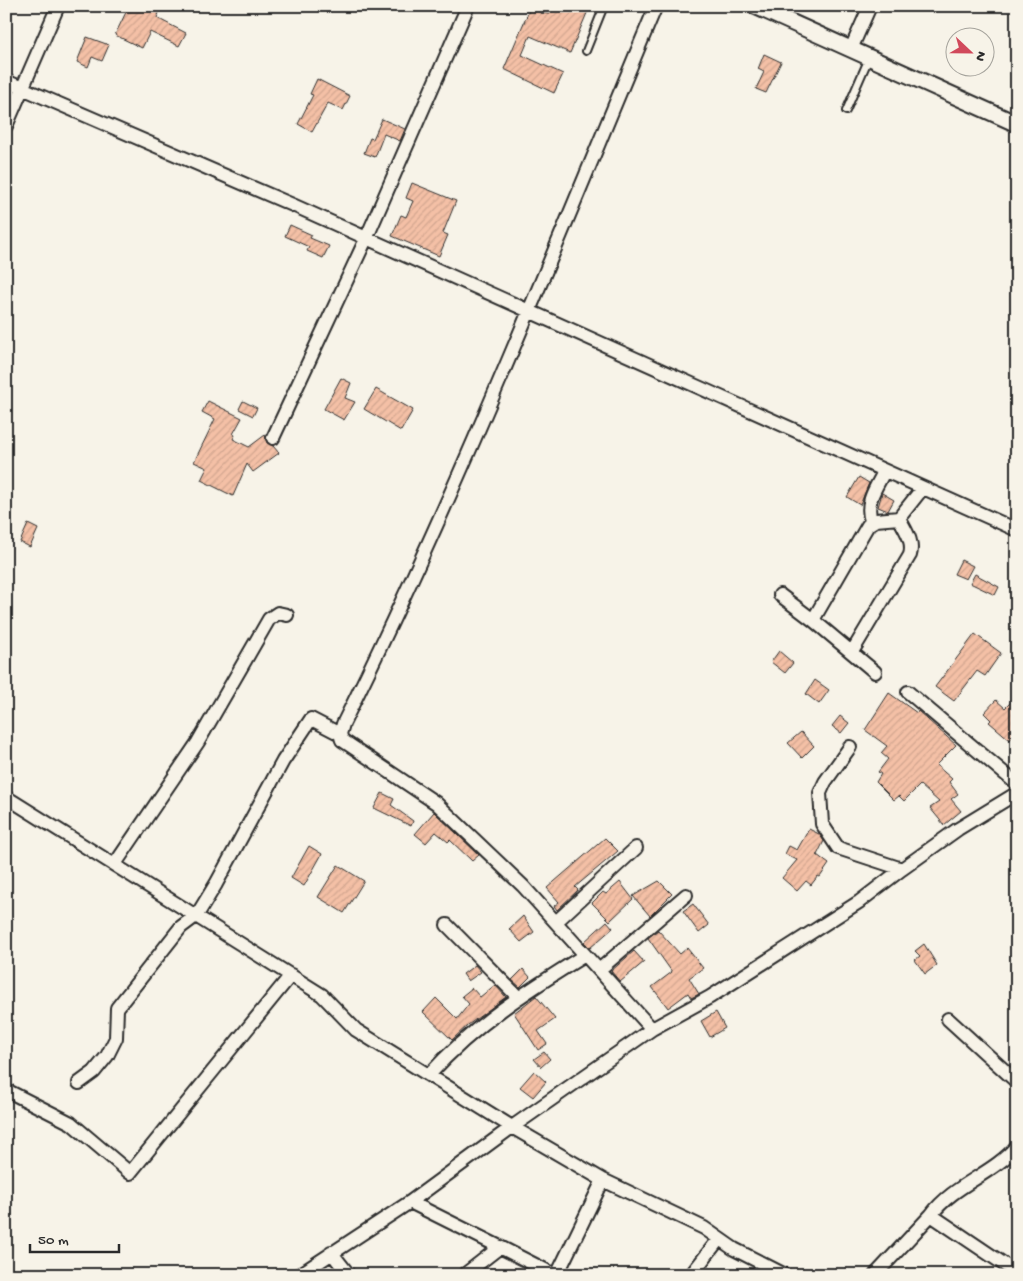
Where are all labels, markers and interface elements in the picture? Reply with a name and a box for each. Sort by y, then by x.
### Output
north arrow [946,28,996,78]
text: N [970,49,989,63]
scale bar [30,1221,119,1253]
text: 50 m [38,1232,69,1250]

